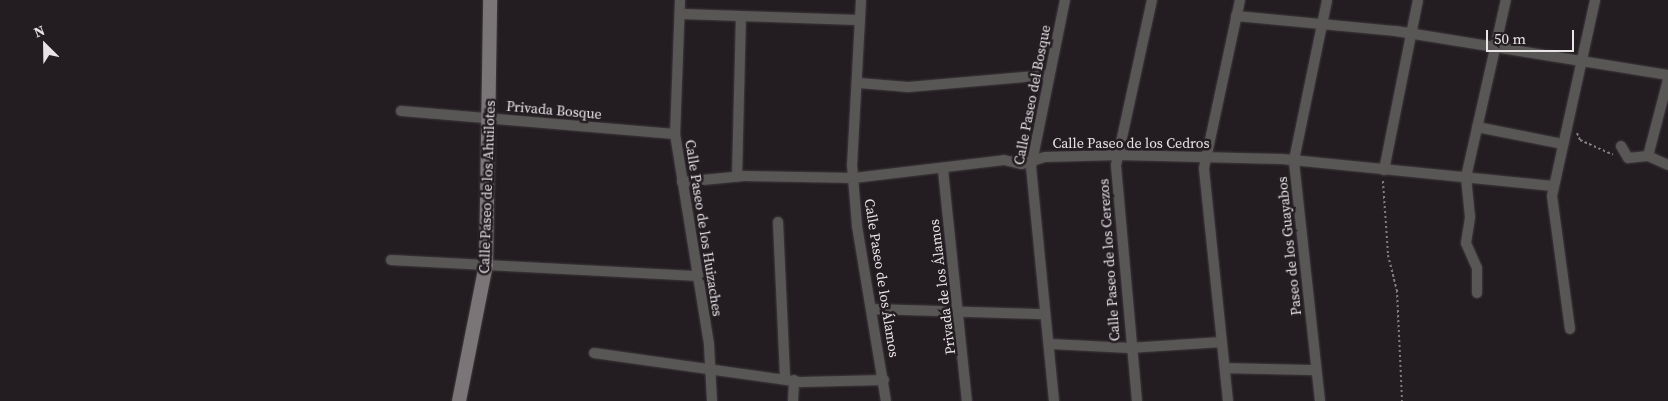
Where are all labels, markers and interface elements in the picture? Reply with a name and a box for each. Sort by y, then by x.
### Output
north arrow [20,20,70,70]
text: N [31,20,48,42]
scale bar [1488,20,1576,52]
street label: Calle Paseo del Bosque [1010,24,1054,166]
text: 50 m [1494,28,1526,49]
street label: Privada Bosque [506,97,602,123]
street label: Calle Paseo de los Ahuilotes [476,100,498,274]
street label: Calle Paseo de los Cedros [1052,135,1210,151]
street label: Calle Paseo de los Huizaches [682,138,726,318]
street label: Paseo de los Guayabos [1273,176,1305,316]
street label: Calle Paseo de los Cerezos [1095,178,1123,342]
street label: Calle Paseo de los Álamos [861,197,903,359]
street label: Privada de los Álamos [925,218,959,356]

